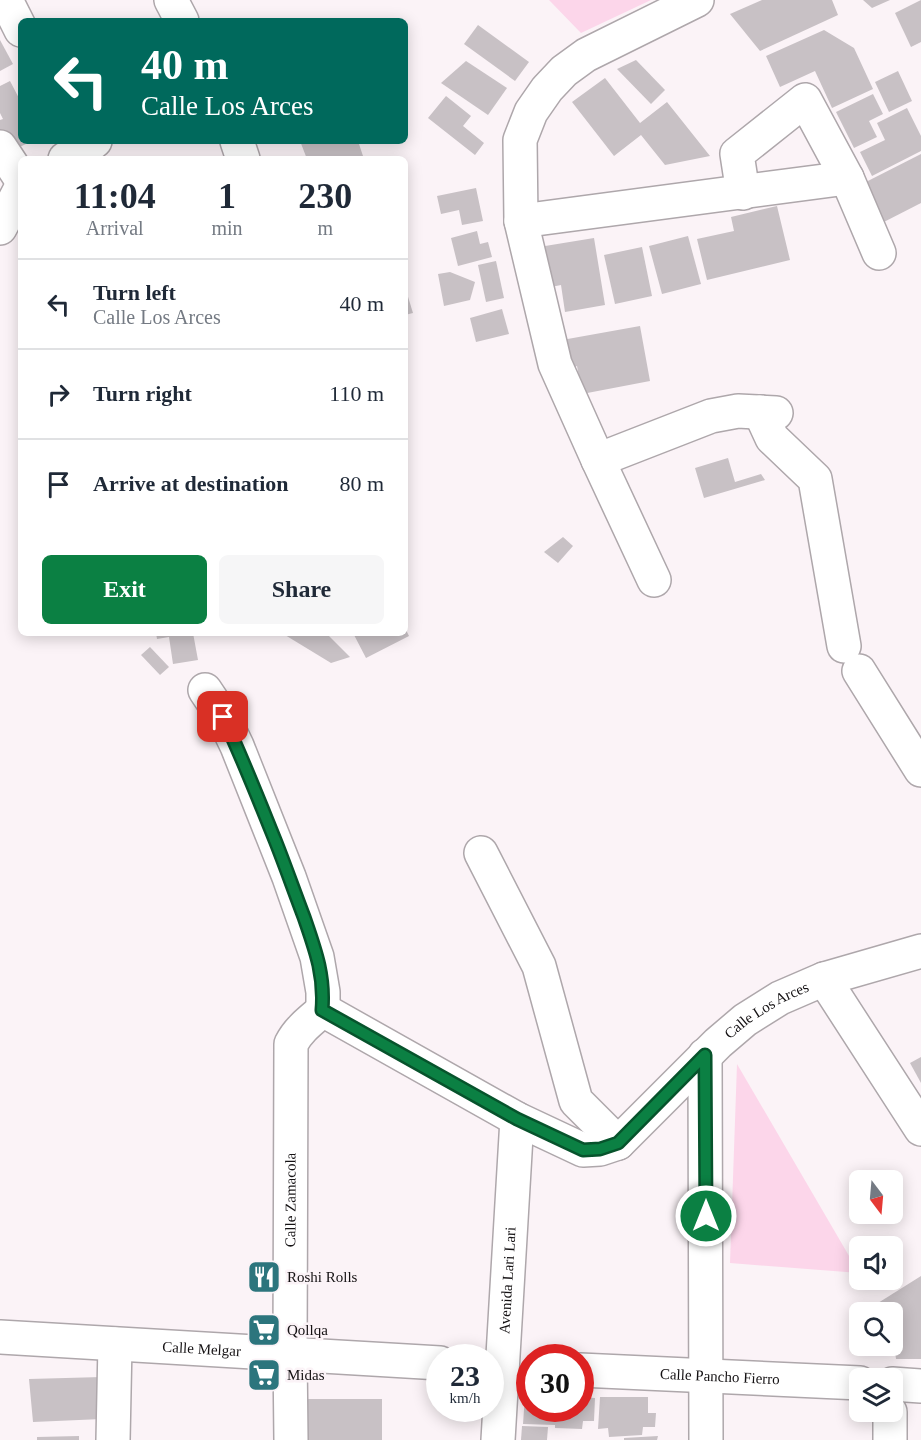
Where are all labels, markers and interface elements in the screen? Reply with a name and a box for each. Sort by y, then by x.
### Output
icon: left [42,42,120,120]
text: 40 m [141,42,229,88]
text: Calle Los Arces [141,91,313,121]
text: 11:04 [74,176,156,216]
text: 1 [218,176,236,216]
text: 230 [298,176,352,216]
text: Arrival [86,217,144,239]
text: min [211,217,243,239]
text: m [317,217,333,239]
text: Turn left [93,280,176,305]
icon: left [42,288,75,321]
text: 40 m [339,291,384,316]
text: Calle Los Arces [93,306,221,328]
icon: right [42,378,75,411]
text: Turn right [93,381,192,406]
text: 110 m [329,381,384,406]
icon: arrive [42,468,75,501]
text: Arrive at destination [93,471,289,496]
text: 80 m [339,471,384,496]
button: Exit [42,555,207,624]
button: Share [219,555,384,624]
pin [197,691,248,742]
icon: arrive [206,700,239,733]
street label: Calle Los Arces [721,979,811,1042]
street label: Calle Zamacola [282,1152,299,1247]
north arrow [849,1170,903,1224]
map controls [849,1170,903,1422]
position arrow [674,1184,738,1248]
street label: Avenida Lari Lari [496,1226,519,1334]
button: sound [849,1236,903,1290]
restaurant icon: Roshi Rolls [246,1259,282,1295]
place label: Roshi Rolls [287,1269,358,1285]
button: search [849,1302,903,1356]
supermarket icon: Qollqa [246,1312,282,1348]
place label: Qollqa [287,1322,328,1338]
street label: Calle Melgar [162,1339,241,1359]
speed limit sign: 30 [516,1344,594,1422]
supermarket icon: Midas [246,1357,282,1393]
text: 23 [450,1359,480,1392]
street label: Calle Pancho Fierro [660,1366,780,1387]
place label: Midas [287,1367,325,1383]
button: layers [849,1368,903,1422]
text: km/h [450,1390,480,1406]

